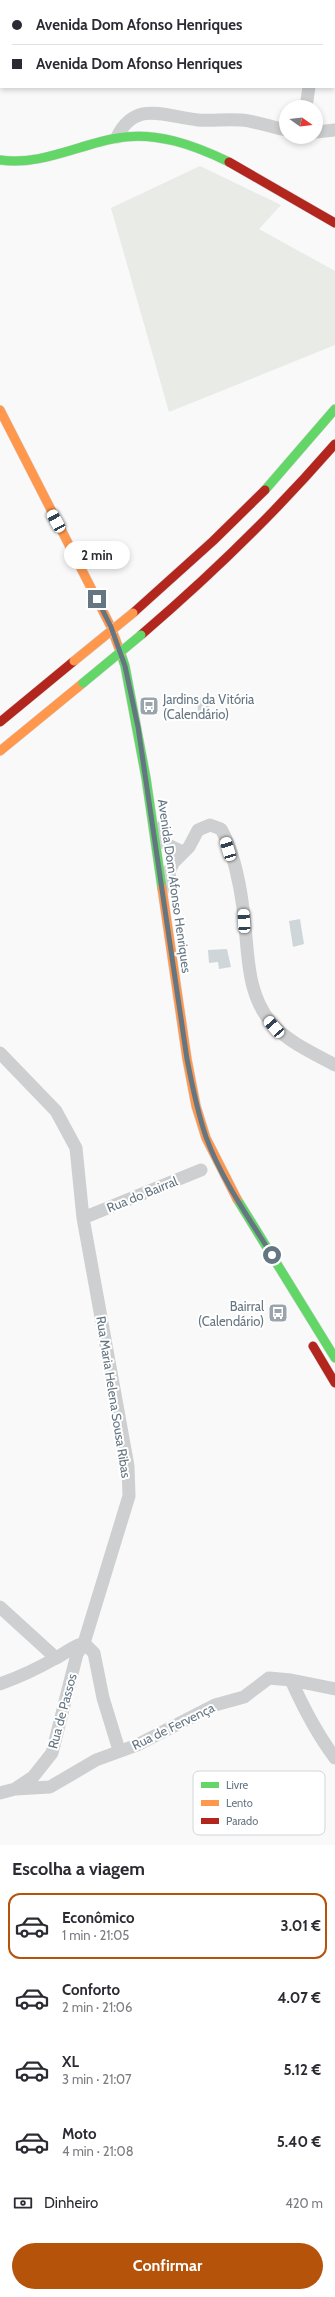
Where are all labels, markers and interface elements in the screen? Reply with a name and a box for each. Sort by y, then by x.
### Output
text: Avenida Dom Afonso Henriques [36,16,242,34]
text: Avenida Dom Afonso Henriques [36,55,242,73]
north arrow [279,100,323,144]
map controls [279,100,323,144]
car [45,508,67,534]
callout: 2 min [64,541,130,569]
text: 2 min [81,547,113,563]
route end [88,590,106,608]
place label: Jardins da Vitória (Calendário) [162,691,255,722]
bus stop icon: Jardins da Vitória (Calendário) [138,695,160,717]
street label: Avenida Dom Afonso Henriques [155,798,195,975]
car [219,836,237,862]
car [237,909,251,933]
car [262,1014,286,1040]
street label: Rua do Bairral [104,1173,180,1215]
route start [263,1246,281,1264]
place label: Bairral (Calendário) [198,1298,264,1329]
bus stop icon: Bairral (Calendário) [267,1302,289,1324]
street label: Rua Maria Helena Sousa Ribas [93,1315,135,1480]
street label: Rua de Passos [44,1671,80,1750]
street label: Rua de Fervença [129,1699,218,1753]
legend [193,1771,325,1835]
text: Livre [226,1778,249,1792]
text: Lento [226,1796,253,1810]
text: Parado [226,1814,258,1828]
text: Escolha a viagem [12,1858,145,1880]
icon: car [14,1908,50,1944]
text: Econômico [62,1909,134,1927]
text: 3.01 € [281,1917,321,1935]
text: 1 min · 21:05 [62,1927,129,1943]
icon: car [14,1980,50,2016]
text: Conforto [62,1981,120,1999]
text: 4.07 € [277,1989,321,2007]
text: 2 min · 21:06 [62,1999,132,2015]
icon: car [14,2052,50,2088]
text: XL [62,2053,79,2071]
text: 5.12 € [283,2061,321,2079]
text: 3 min · 21:07 [62,2071,132,2087]
icon: car [14,2124,50,2160]
text: Moto [62,2125,96,2143]
text: 5.40 € [277,2133,321,2151]
text: 4 min · 21:08 [62,2143,134,2159]
icon: cash [12,2192,34,2214]
text: Dinheiro [44,2194,98,2212]
text: 420 m [285,2195,323,2211]
button: Confirmar [12,2243,323,2289]

